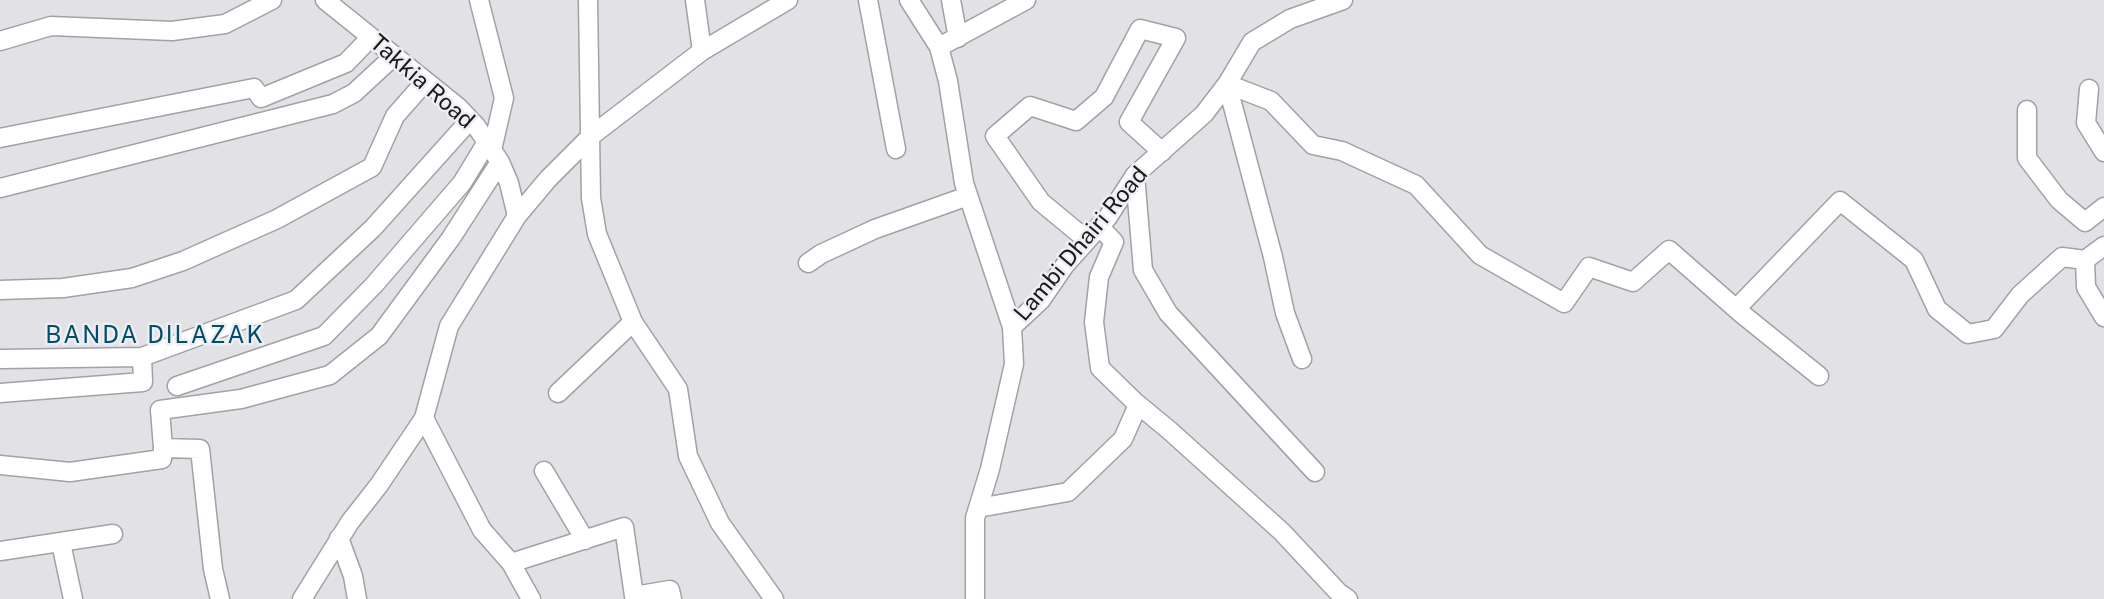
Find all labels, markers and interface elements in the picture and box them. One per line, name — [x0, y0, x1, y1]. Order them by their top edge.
street label: Takkia Road — [364, 29, 480, 135]
street label: Lambi Dhairi Road — [1008, 161, 1154, 327]
district label: BANDA DILAZAK — [47, 322, 263, 350]

